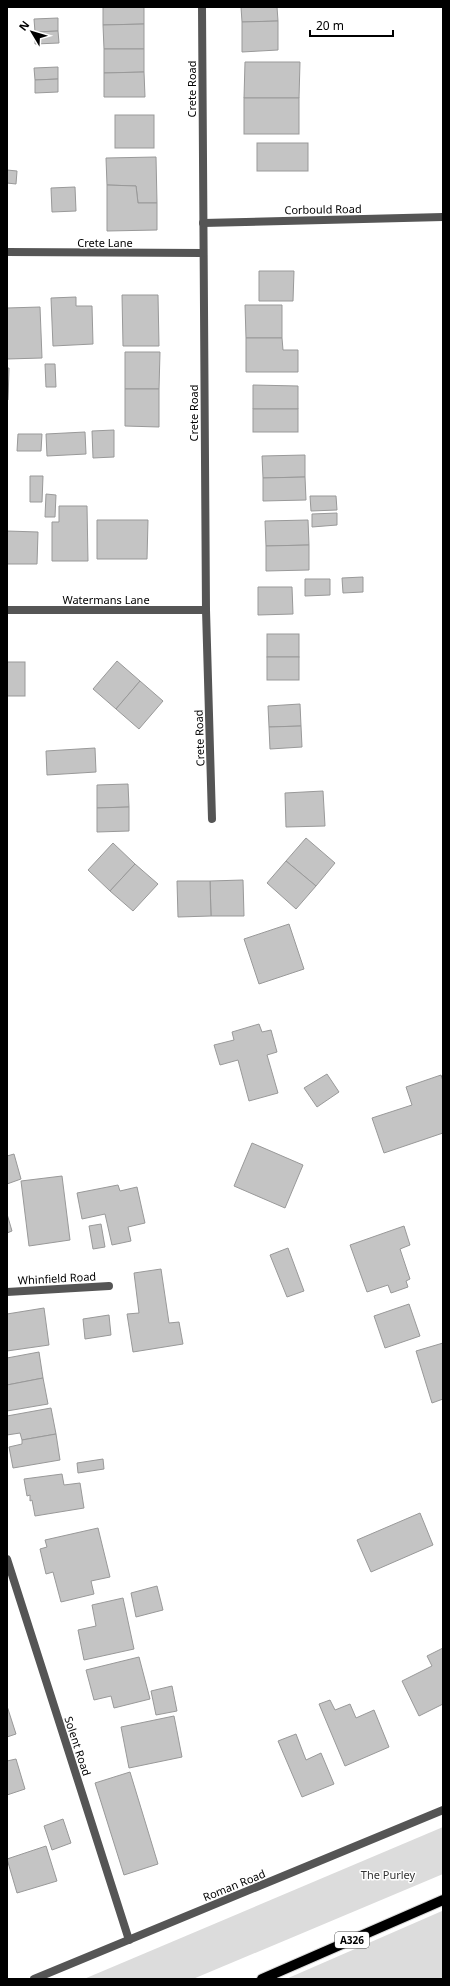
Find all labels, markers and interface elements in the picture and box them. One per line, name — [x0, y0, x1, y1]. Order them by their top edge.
north arrow — [12, 12, 52, 52]
scale bar — [310, 12, 393, 38]
text: N — [15, 17, 32, 34]
text: 20 m — [316, 17, 344, 34]
street label: Crete Road — [184, 61, 199, 117]
street label: Corbould Road — [284, 201, 362, 217]
street label: Crete Lane — [77, 235, 133, 250]
street label: Crete Road — [186, 385, 201, 441]
street label: Watermans Lane — [62, 592, 150, 607]
street label: Crete Road — [191, 709, 207, 767]
street label: Whinfield Road — [17, 1268, 97, 1288]
street label: Solent Road — [61, 1714, 95, 1778]
street label: Roman Road — [201, 1866, 267, 1904]
park label: The Purley — [361, 1867, 416, 1882]
road number: A326 — [335, 1932, 369, 1948]

